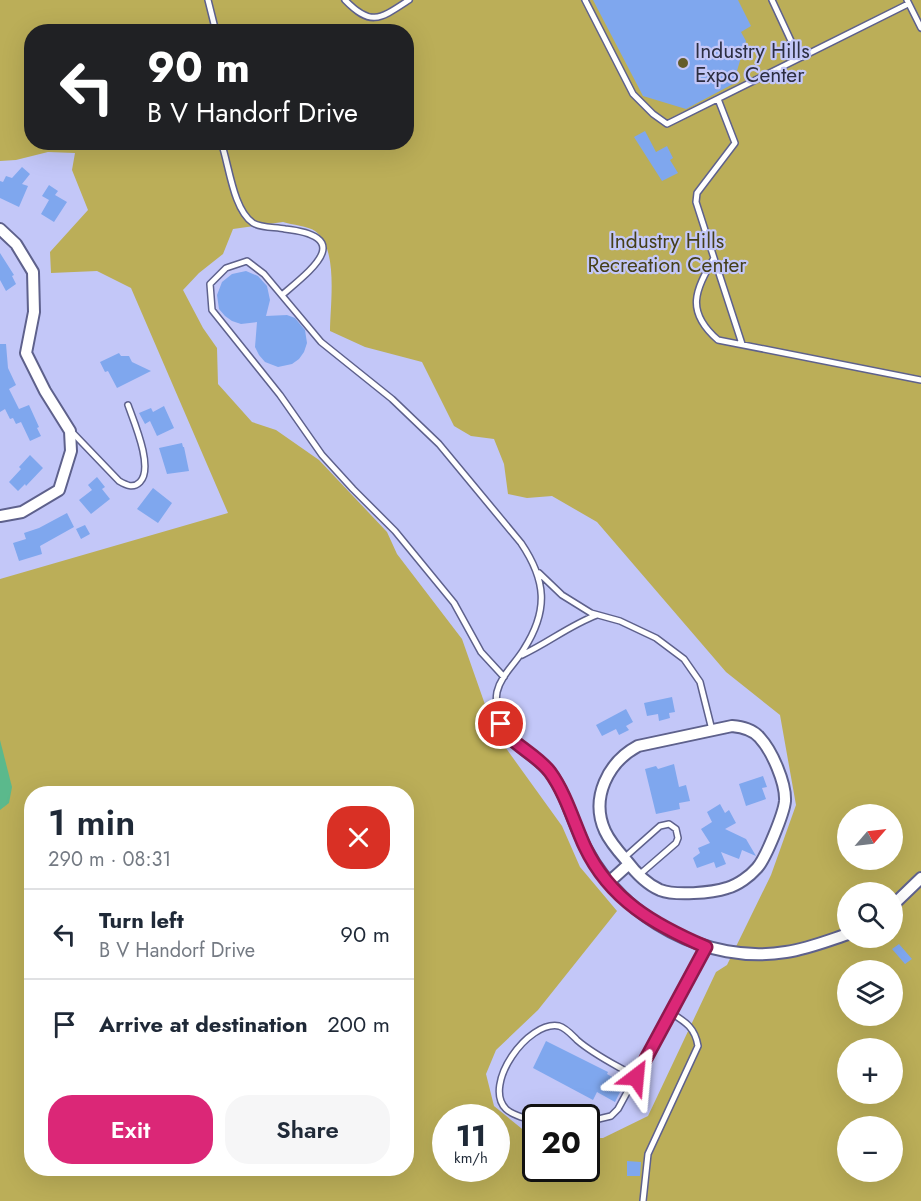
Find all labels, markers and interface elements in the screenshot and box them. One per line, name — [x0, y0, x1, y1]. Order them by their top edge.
place label: Industry Hills Expo Center — [695, 36, 810, 90]
text: 90 m — [147, 37, 250, 98]
icon: left — [48, 48, 126, 126]
marker: Industry Hills Expo Center — [676, 56, 690, 70]
text: B V Handorf Drive — [147, 93, 358, 132]
park label: Industry Hills Recreation Center — [588, 226, 747, 280]
pin — [475, 698, 526, 749]
icon: arrive — [484, 707, 517, 740]
text: 1 min — [48, 796, 135, 848]
north arrow — [837, 804, 903, 870]
map controls — [837, 804, 903, 1182]
button: close — [327, 806, 390, 869]
text: 290 m · 08:31 — [48, 845, 171, 874]
button: search — [837, 882, 903, 948]
text: Turn left — [99, 904, 184, 936]
icon: left — [48, 918, 81, 951]
text: 90 m — [340, 918, 390, 950]
text: B V Handorf Drive — [99, 936, 255, 965]
button: layers — [837, 960, 903, 1026]
icon: arrive — [48, 1008, 81, 1041]
text: Arrive at destination — [99, 1008, 308, 1040]
text: 200 m — [327, 1008, 390, 1040]
button: + — [837, 1038, 903, 1104]
position arrow — [604, 1045, 668, 1109]
button: Exit — [48, 1095, 213, 1164]
button: Share — [225, 1095, 390, 1164]
speed limit sign: 20 — [522, 1104, 600, 1182]
text: 11 — [456, 1114, 486, 1157]
button: − — [837, 1116, 903, 1182]
text: km/h — [454, 1147, 488, 1169]

